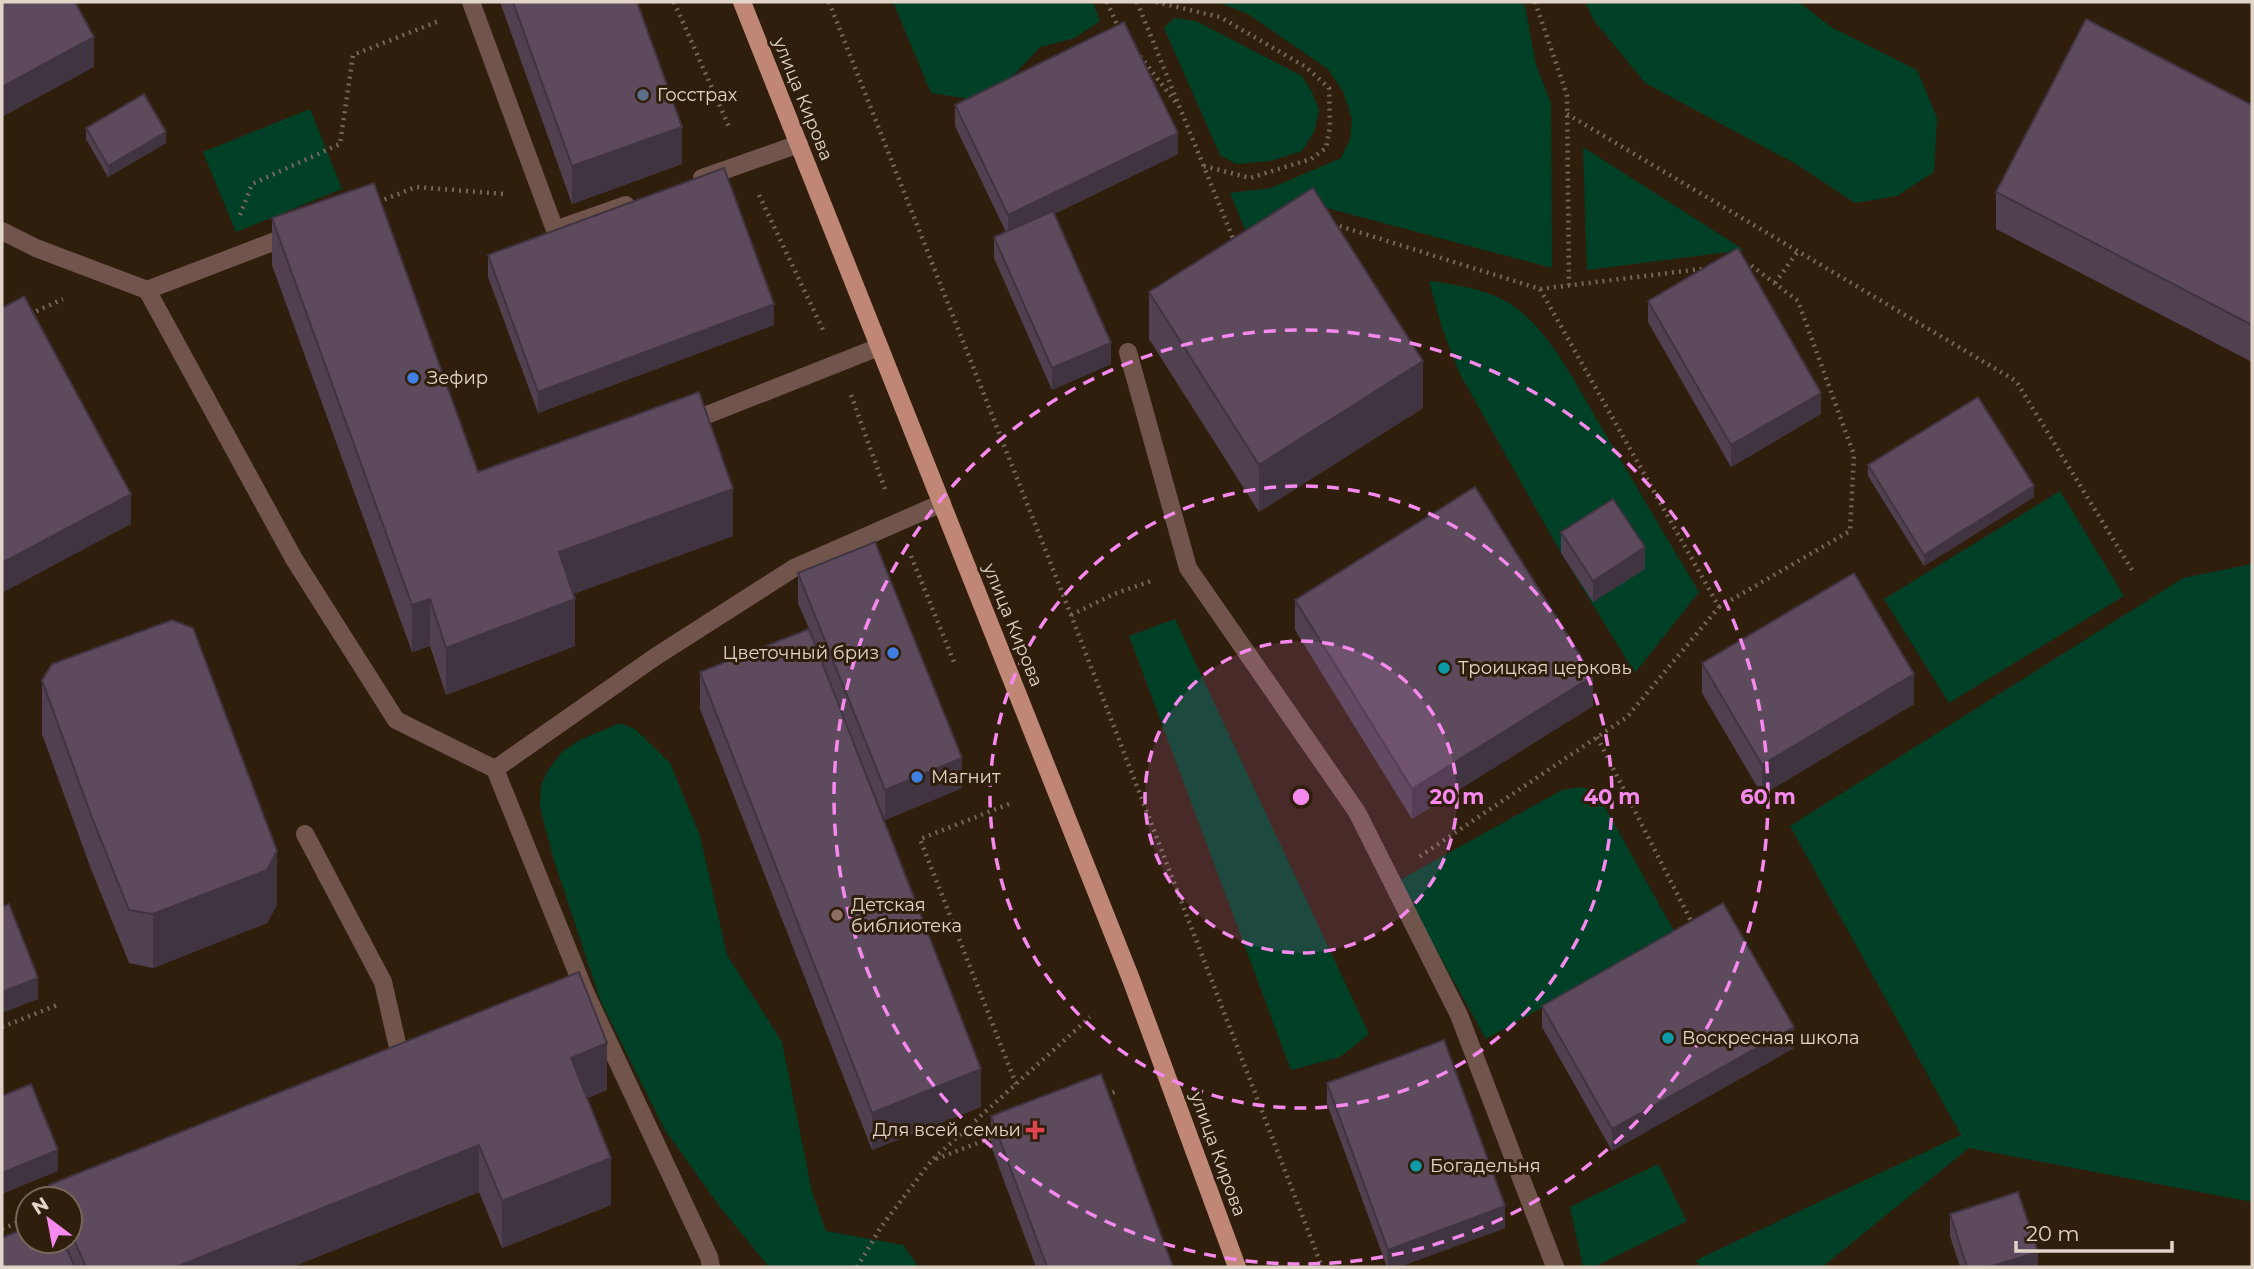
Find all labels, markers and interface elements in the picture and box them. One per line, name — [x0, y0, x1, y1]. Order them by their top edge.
street label: улица Кирова — [768, 33, 838, 164]
place label: Госстрах — [657, 84, 738, 106]
marker: Госстрах — [635, 87, 651, 103]
place label: Зефир — [427, 367, 488, 389]
marker: Зефир — [405, 370, 421, 386]
street label: улица Кирова — [978, 559, 1048, 690]
place label: Цветочный бриз — [723, 642, 879, 664]
marker: Цветочный бриз — [885, 645, 901, 661]
place label: Троицкая церковь — [1458, 657, 1632, 679]
marker: Троицкая церковь — [1436, 660, 1452, 676]
place label: Магнит — [931, 766, 1001, 788]
marker: Магнит — [909, 769, 925, 785]
text: 20 m — [1430, 784, 1484, 809]
text: 40 m — [1584, 784, 1640, 809]
text: 60 m — [1740, 784, 1796, 809]
centre of rings — [1289, 785, 1313, 809]
place label: Детская библиотека — [851, 894, 962, 937]
marker: Детская библиотека — [829, 907, 845, 923]
place label: Воскресная школа — [1682, 1027, 1860, 1049]
marker: Воскресная школа — [1660, 1030, 1676, 1046]
street label: улица Кирова — [1185, 1088, 1251, 1219]
place label: Для всей семьи — [873, 1119, 1021, 1141]
marker: Для всей семьи — [1027, 1122, 1043, 1138]
place label: Богадельня — [1430, 1155, 1541, 1177]
marker: Богадельня — [1408, 1158, 1424, 1174]
north arrow — [14, 1185, 84, 1255]
text: N — [28, 1192, 53, 1220]
scale bar — [2016, 1210, 2172, 1254]
text: 20 m — [2026, 1221, 2080, 1246]

